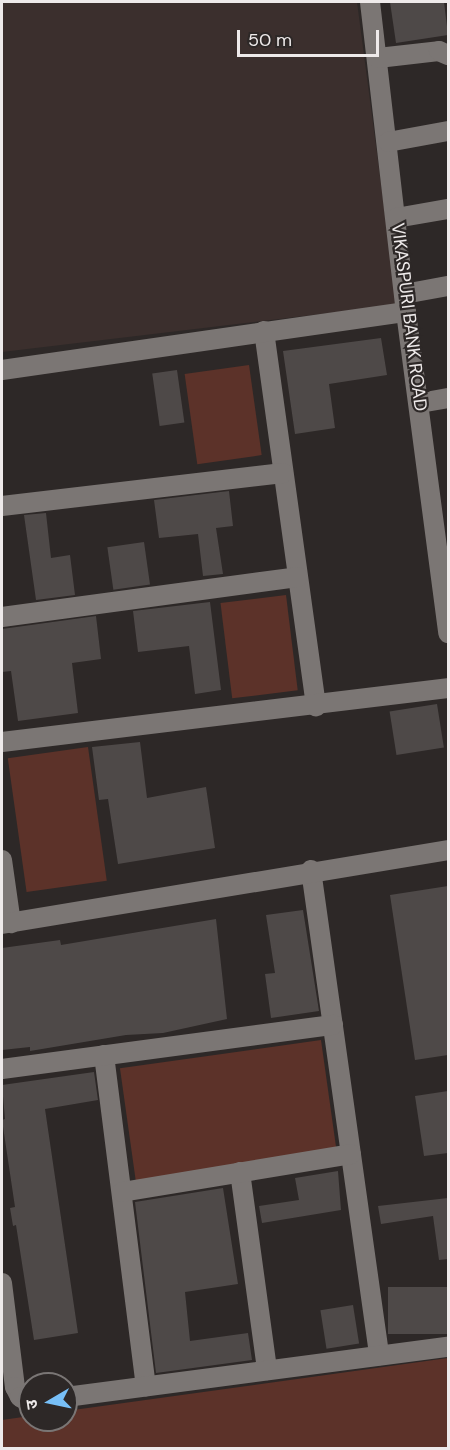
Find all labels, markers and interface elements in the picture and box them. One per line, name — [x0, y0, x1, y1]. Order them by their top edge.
scale bar — [240, 18, 382, 56]
text: 50 m — [248, 28, 292, 52]
street label: VIKASPURI BANK ROAD — [387, 222, 431, 412]
north arrow — [18, 1372, 78, 1432]
text: उ — [21, 1398, 43, 1411]

